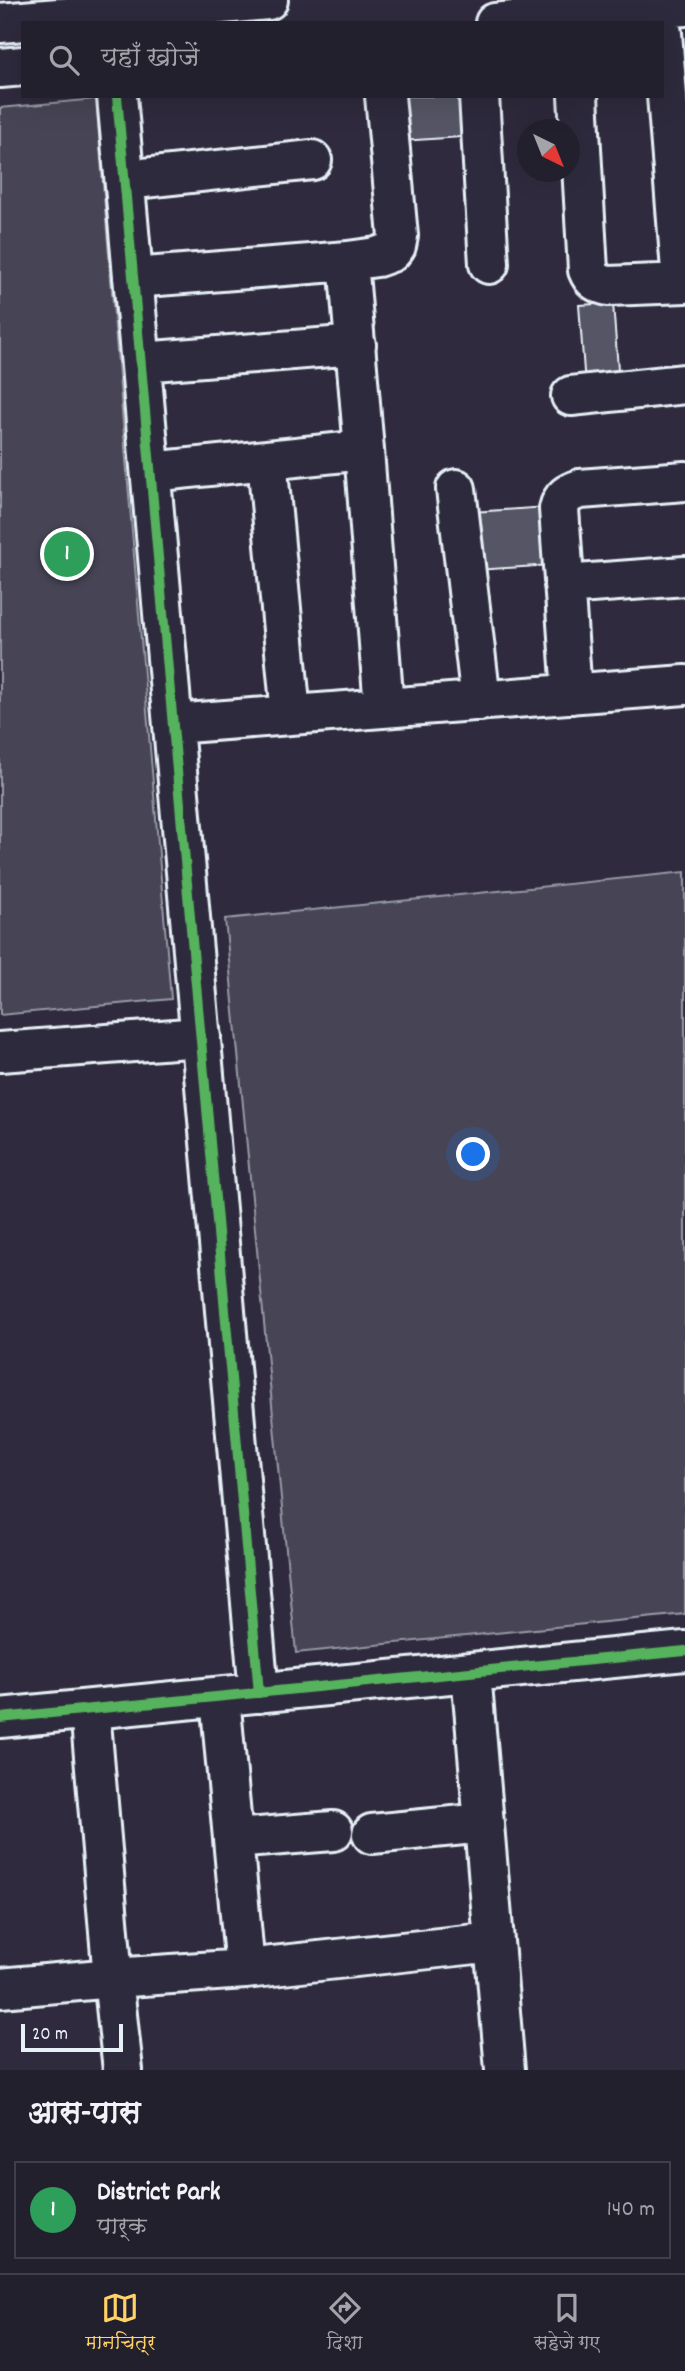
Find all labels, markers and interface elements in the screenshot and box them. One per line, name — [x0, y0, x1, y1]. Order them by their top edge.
search box — [21, 21, 664, 98]
icon: search — [45, 41, 83, 79]
text: यहाँ खोजें — [101, 41, 199, 78]
north arrow — [517, 119, 580, 182]
pin: 1 — [44, 528, 90, 580]
your location — [456, 1137, 490, 1171]
scale bar — [21, 2021, 122, 2053]
text: 20 m — [32, 2022, 68, 2049]
text: आस-पास — [28, 2094, 140, 2137]
text: District Park — [97, 2175, 220, 2212]
text: 1 — [50, 2194, 56, 2227]
text: 140 m — [607, 2194, 655, 2227]
text: पार्क — [97, 2212, 147, 2245]
tab: मानचित्र — [85, 2289, 155, 2358]
tab: दिशा — [326, 2289, 364, 2358]
tab: सहेजे गए — [534, 2289, 600, 2358]

